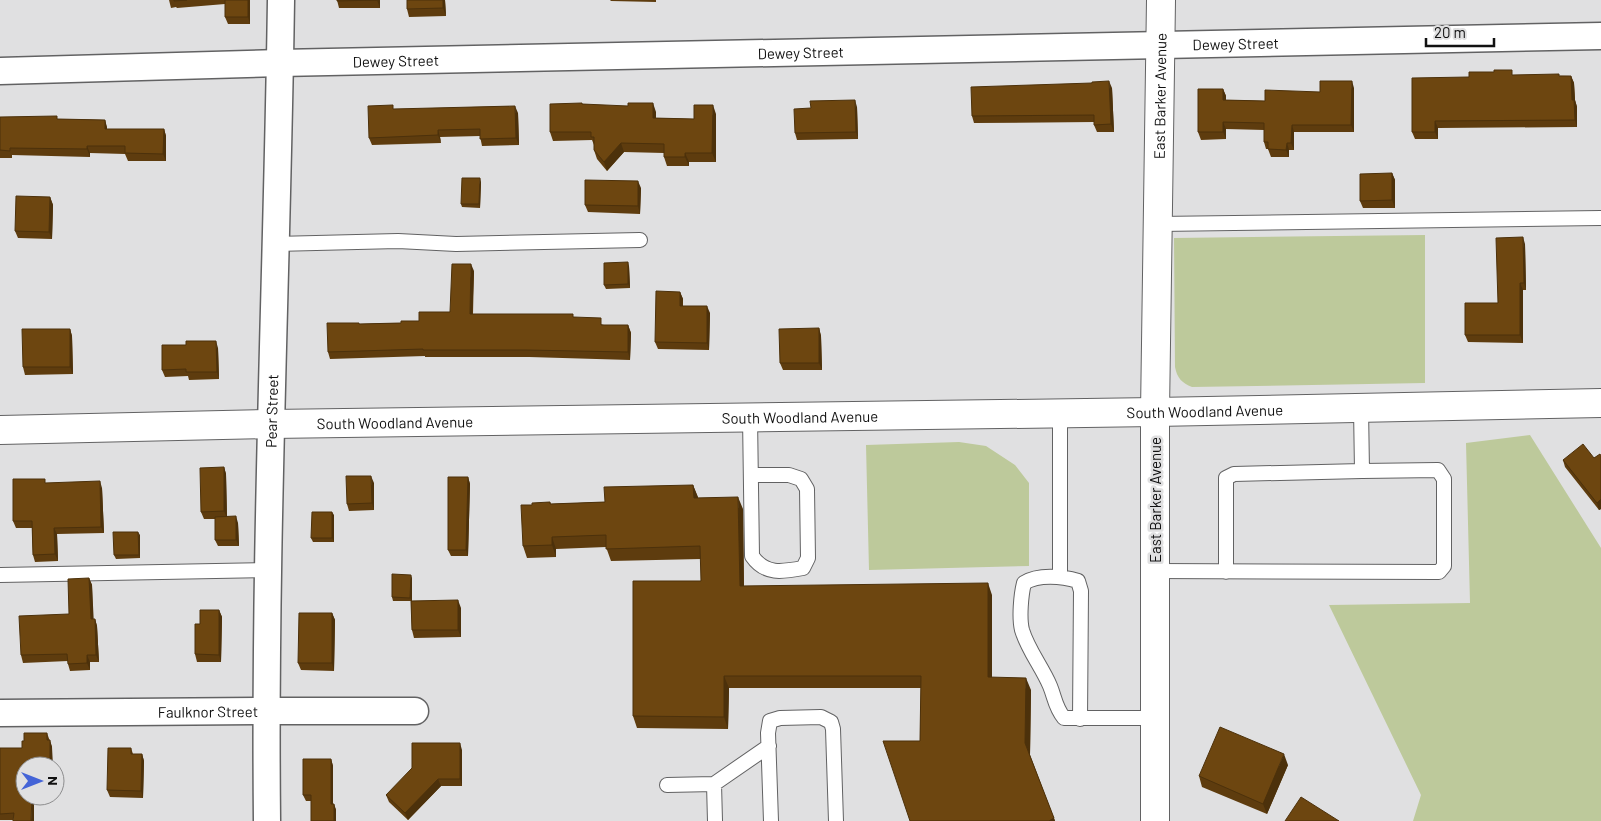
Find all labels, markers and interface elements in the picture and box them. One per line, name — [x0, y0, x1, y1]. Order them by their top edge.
scale bar — [1426, 15, 1494, 47]
text: 20 m — [1434, 23, 1466, 41]
street label: East Barker Avenue — [1150, 33, 1170, 159]
street label: Dewey Street — [1192, 34, 1279, 53]
street label: Dewey Street — [757, 42, 844, 62]
street label: Dewey Street — [352, 51, 439, 71]
street label: Pear Street — [261, 374, 281, 448]
street label: South Woodland Avenue — [1126, 400, 1283, 421]
street label: South Woodland Avenue — [721, 407, 878, 427]
street label: South Woodland Avenue — [316, 412, 473, 432]
street label: East Barker Avenue — [1146, 437, 1164, 563]
street label: Faulknor Street — [158, 702, 258, 721]
north arrow — [15, 756, 65, 806]
text: N — [45, 776, 62, 786]

